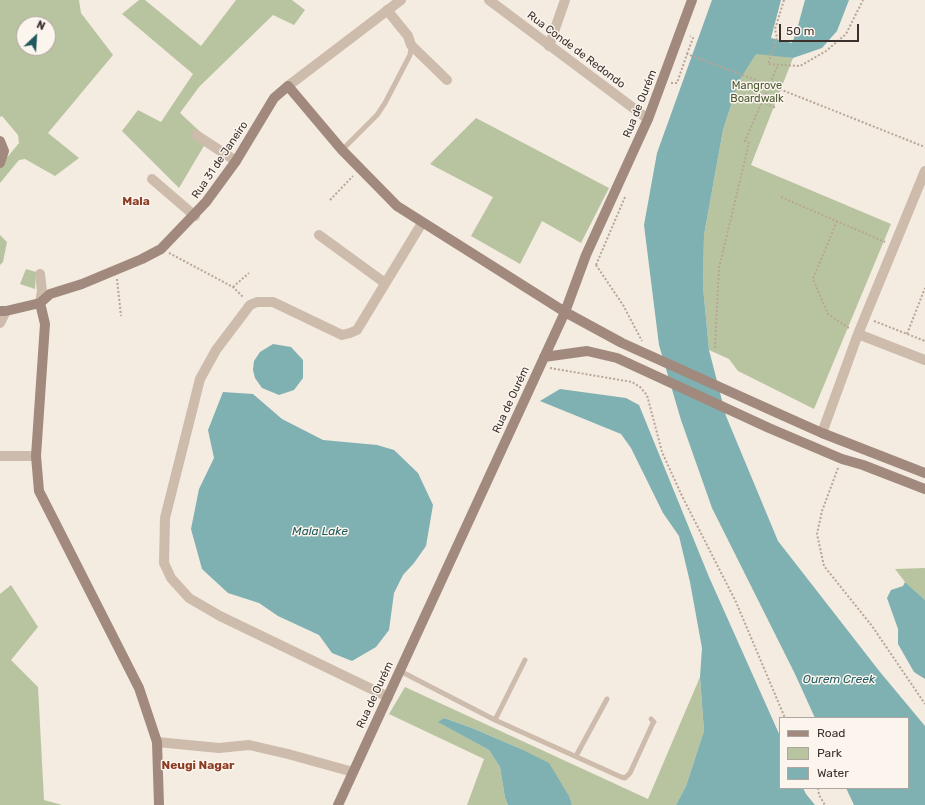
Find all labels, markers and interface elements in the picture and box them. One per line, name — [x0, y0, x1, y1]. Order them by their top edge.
street label: Rua Conde de Redondo — [524, 9, 628, 91]
north arrow — [16, 16, 56, 56]
scale bar — [781, 16, 861, 42]
text: N — [35, 18, 47, 33]
text: 50 m — [786, 24, 814, 38]
street label: Rua de Ourém — [620, 68, 660, 140]
park label: Mangrove Boardwalk — [730, 79, 784, 105]
street label: Rua 31 de Janeiro — [189, 119, 251, 201]
district label: Mala — [122, 195, 150, 209]
street label: Rua de Ourém — [490, 365, 532, 435]
water label: Mala Lake — [292, 525, 348, 539]
street label: Rua de Ourém — [354, 660, 396, 730]
water label: Ourem Creek — [803, 673, 875, 687]
legend — [779, 717, 909, 789]
text: Road — [817, 726, 845, 740]
text: Park — [817, 746, 842, 760]
district label: Neugi Nagar — [162, 759, 234, 773]
text: Water — [817, 766, 849, 780]

